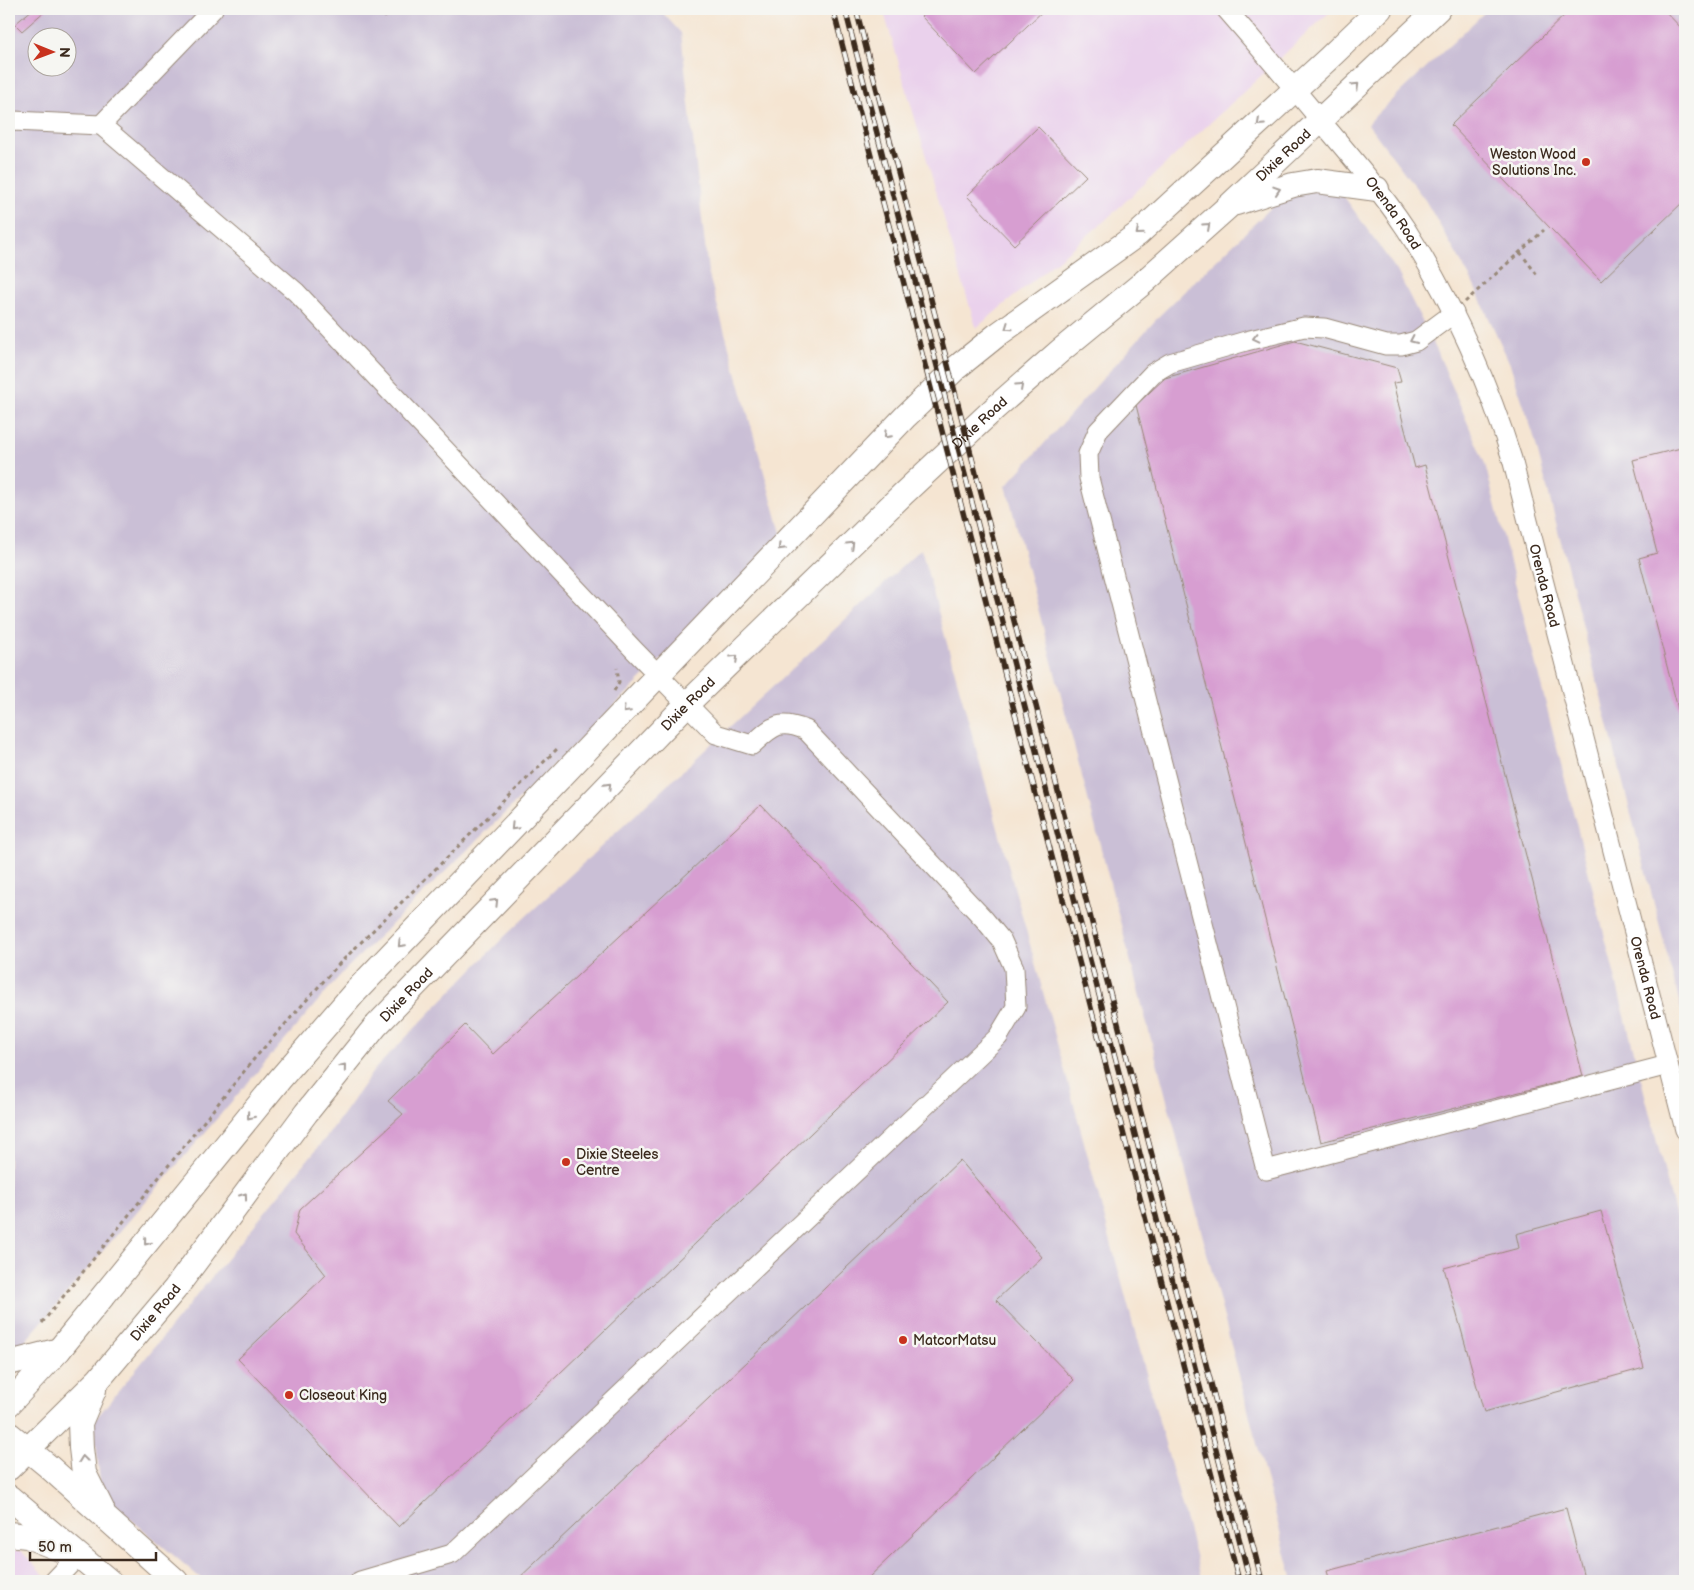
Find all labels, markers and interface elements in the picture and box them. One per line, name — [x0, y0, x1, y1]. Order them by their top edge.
north arrow — [28, 28, 78, 78]
text: N — [56, 47, 73, 58]
one-way arrow — [1350, 83, 1359, 92]
one-way arrow — [1256, 117, 1265, 126]
street label: Dixie Road — [1252, 125, 1314, 185]
place label: Weston Wood Solutions Inc. — [1490, 146, 1576, 179]
marker: Weston Wood Solutions Inc. — [1580, 156, 1592, 168]
street label: Orenda Road — [1362, 173, 1425, 252]
one-way arrow — [1272, 186, 1280, 196]
one-way arrow — [1201, 223, 1210, 232]
one-way arrow — [1136, 226, 1145, 235]
one-way arrow — [1004, 321, 1014, 330]
one-way arrow — [1251, 332, 1260, 343]
one-way arrow — [1410, 334, 1419, 344]
one-way arrow — [1015, 382, 1024, 391]
street label: Dixie Road — [948, 393, 1011, 452]
one-way arrow — [884, 430, 893, 439]
one-way arrow — [778, 541, 787, 550]
one-way arrow — [845, 542, 854, 551]
street label: Orenda Road — [1526, 542, 1564, 629]
one-way arrow — [729, 655, 738, 664]
street label: Dixie Road — [657, 673, 718, 734]
one-way arrow — [623, 704, 632, 713]
one-way arrow — [602, 782, 611, 791]
one-way arrow — [511, 821, 520, 830]
one-way arrow — [489, 899, 498, 908]
street label: Orenda Road — [1627, 934, 1665, 1021]
one-way arrow — [398, 938, 407, 947]
street label: Dixie Road — [376, 964, 436, 1025]
one-way arrow — [337, 1064, 345, 1073]
one-way arrow — [246, 1111, 255, 1120]
place label: Dixie Steeles Centre — [576, 1146, 658, 1179]
marker: Dixie Steeles Centre — [560, 1156, 572, 1168]
one-way arrow — [239, 1193, 247, 1202]
one-way arrow — [144, 1237, 153, 1246]
street label: Dixie Road — [127, 1280, 184, 1344]
place label: MatcorMatsu — [913, 1332, 996, 1349]
marker: MatcorMatsu — [897, 1334, 909, 1346]
place label: Closeout King — [299, 1387, 387, 1404]
marker: Closeout King — [283, 1389, 295, 1401]
one-way arrow — [78, 1455, 89, 1463]
scale bar — [30, 1530, 156, 1562]
text: 50 m — [38, 1538, 72, 1557]

